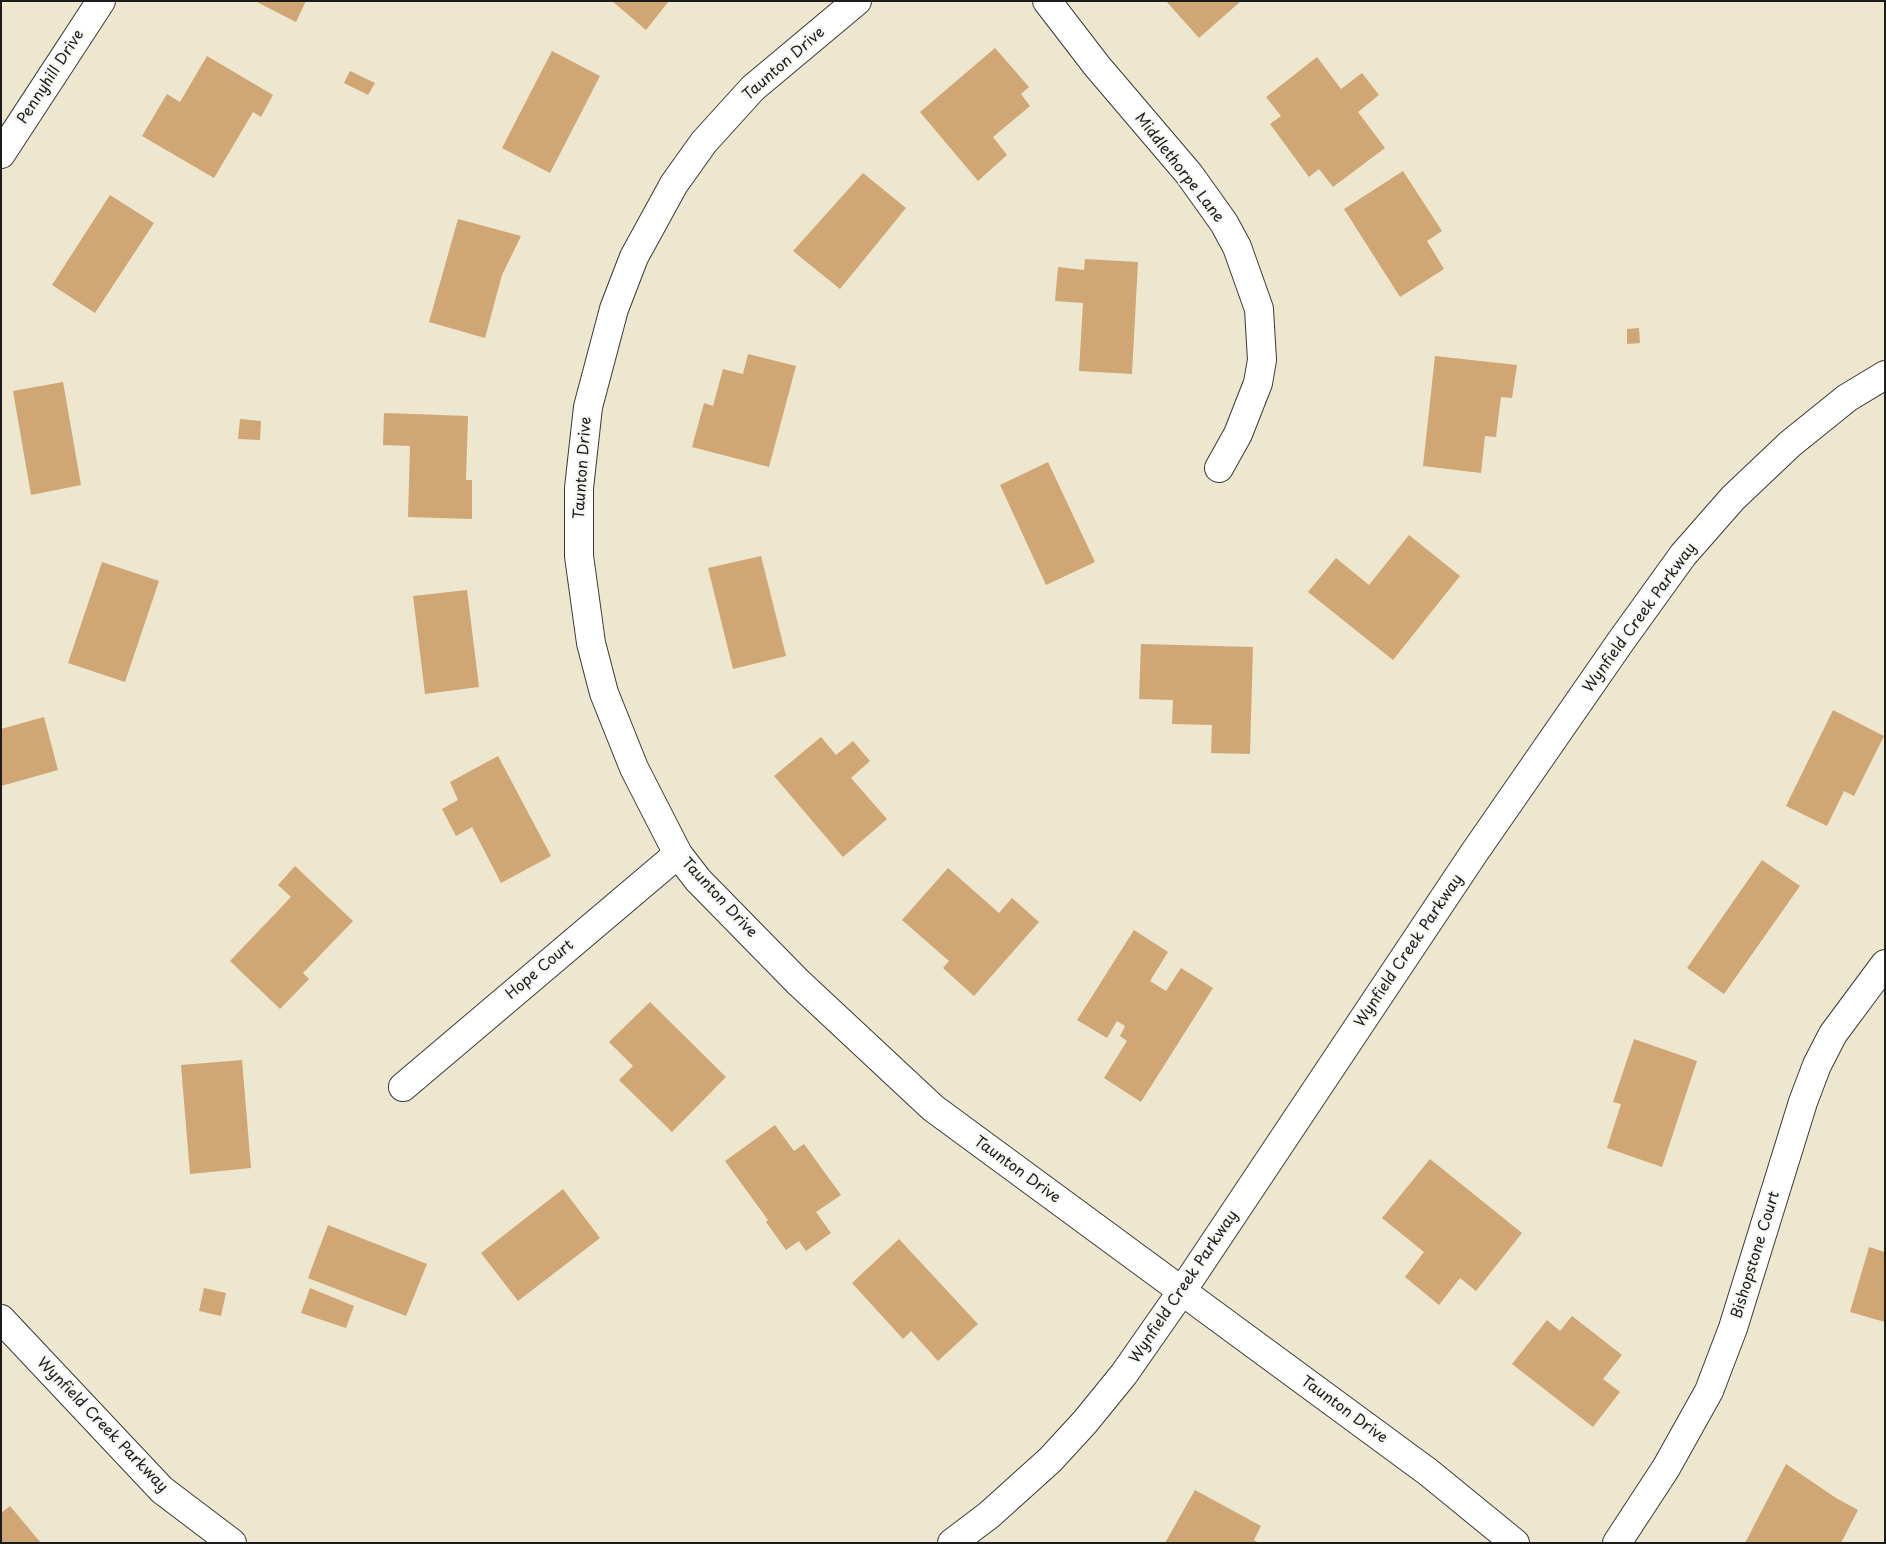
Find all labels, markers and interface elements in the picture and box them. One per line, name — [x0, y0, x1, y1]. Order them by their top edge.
street label: Taunton Drive — [739, 24, 829, 104]
street label: Pennyhill Drive — [14, 27, 88, 127]
street label: Middlethorpe Lane — [1131, 110, 1227, 226]
street label: Taunton Drive — [570, 416, 596, 520]
street label: Wynfield Creek Parkway — [1580, 540, 1700, 696]
street label: Taunton Drive — [677, 854, 761, 942]
street label: Wynfield Creek Parkway — [1351, 871, 1467, 1031]
street label: Hope Court — [502, 936, 578, 1004]
street label: Taunton Drive — [970, 1133, 1064, 1207]
street label: Bishopstone Court — [1728, 1189, 1784, 1321]
street label: Wynfield Creek Parkway — [1126, 1207, 1242, 1367]
street label: Wynfield Creek Parkway — [33, 1354, 171, 1496]
street label: Taunton Drive — [1297, 1373, 1391, 1447]

